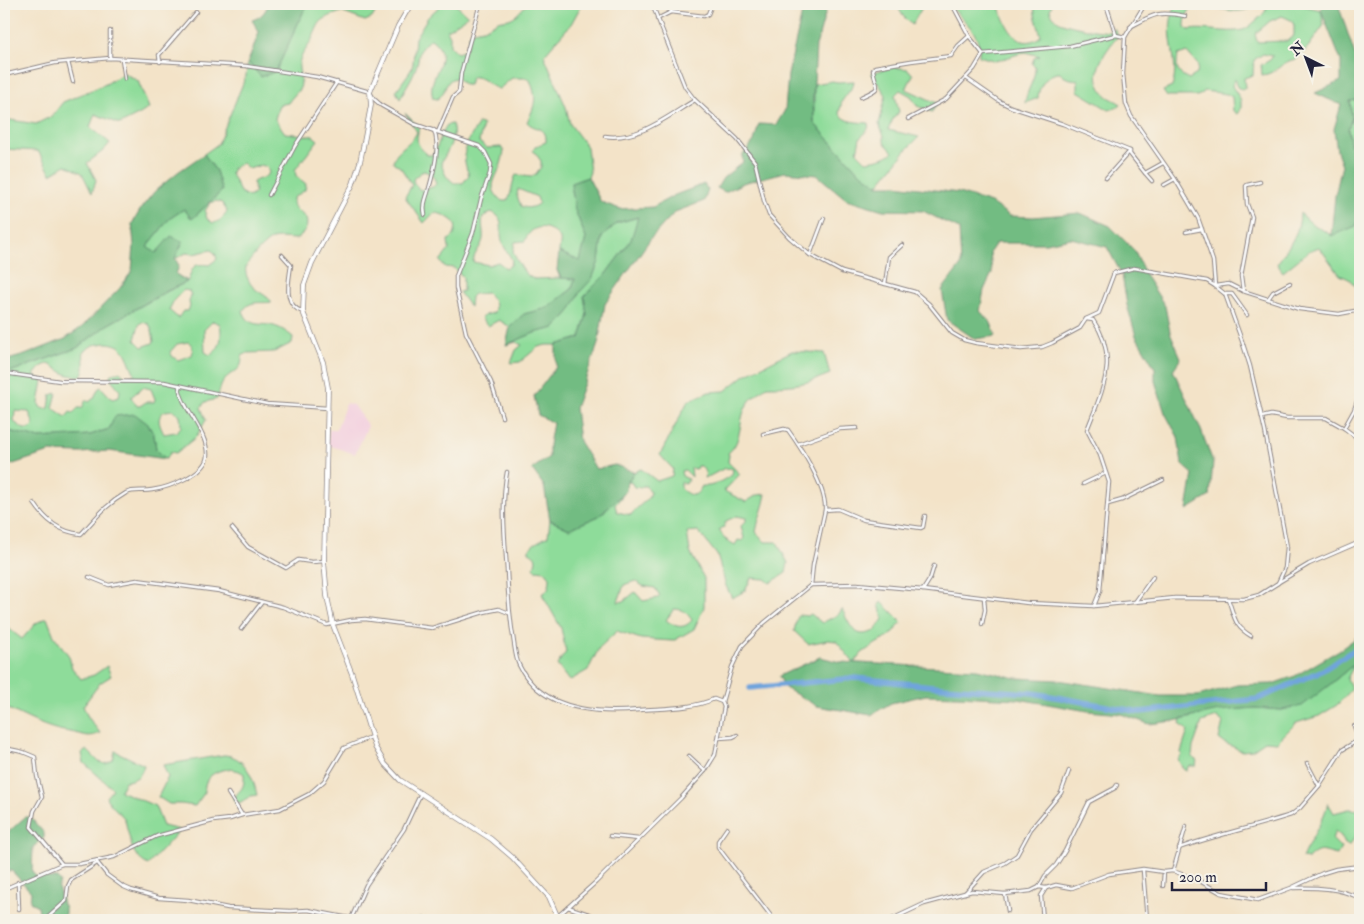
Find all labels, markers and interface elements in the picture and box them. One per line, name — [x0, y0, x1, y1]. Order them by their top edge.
north arrow — [1282, 32, 1332, 82]
text: N — [1287, 38, 1308, 60]
scale bar — [1172, 859, 1265, 891]
text: 200 m — [1179, 868, 1217, 887]

